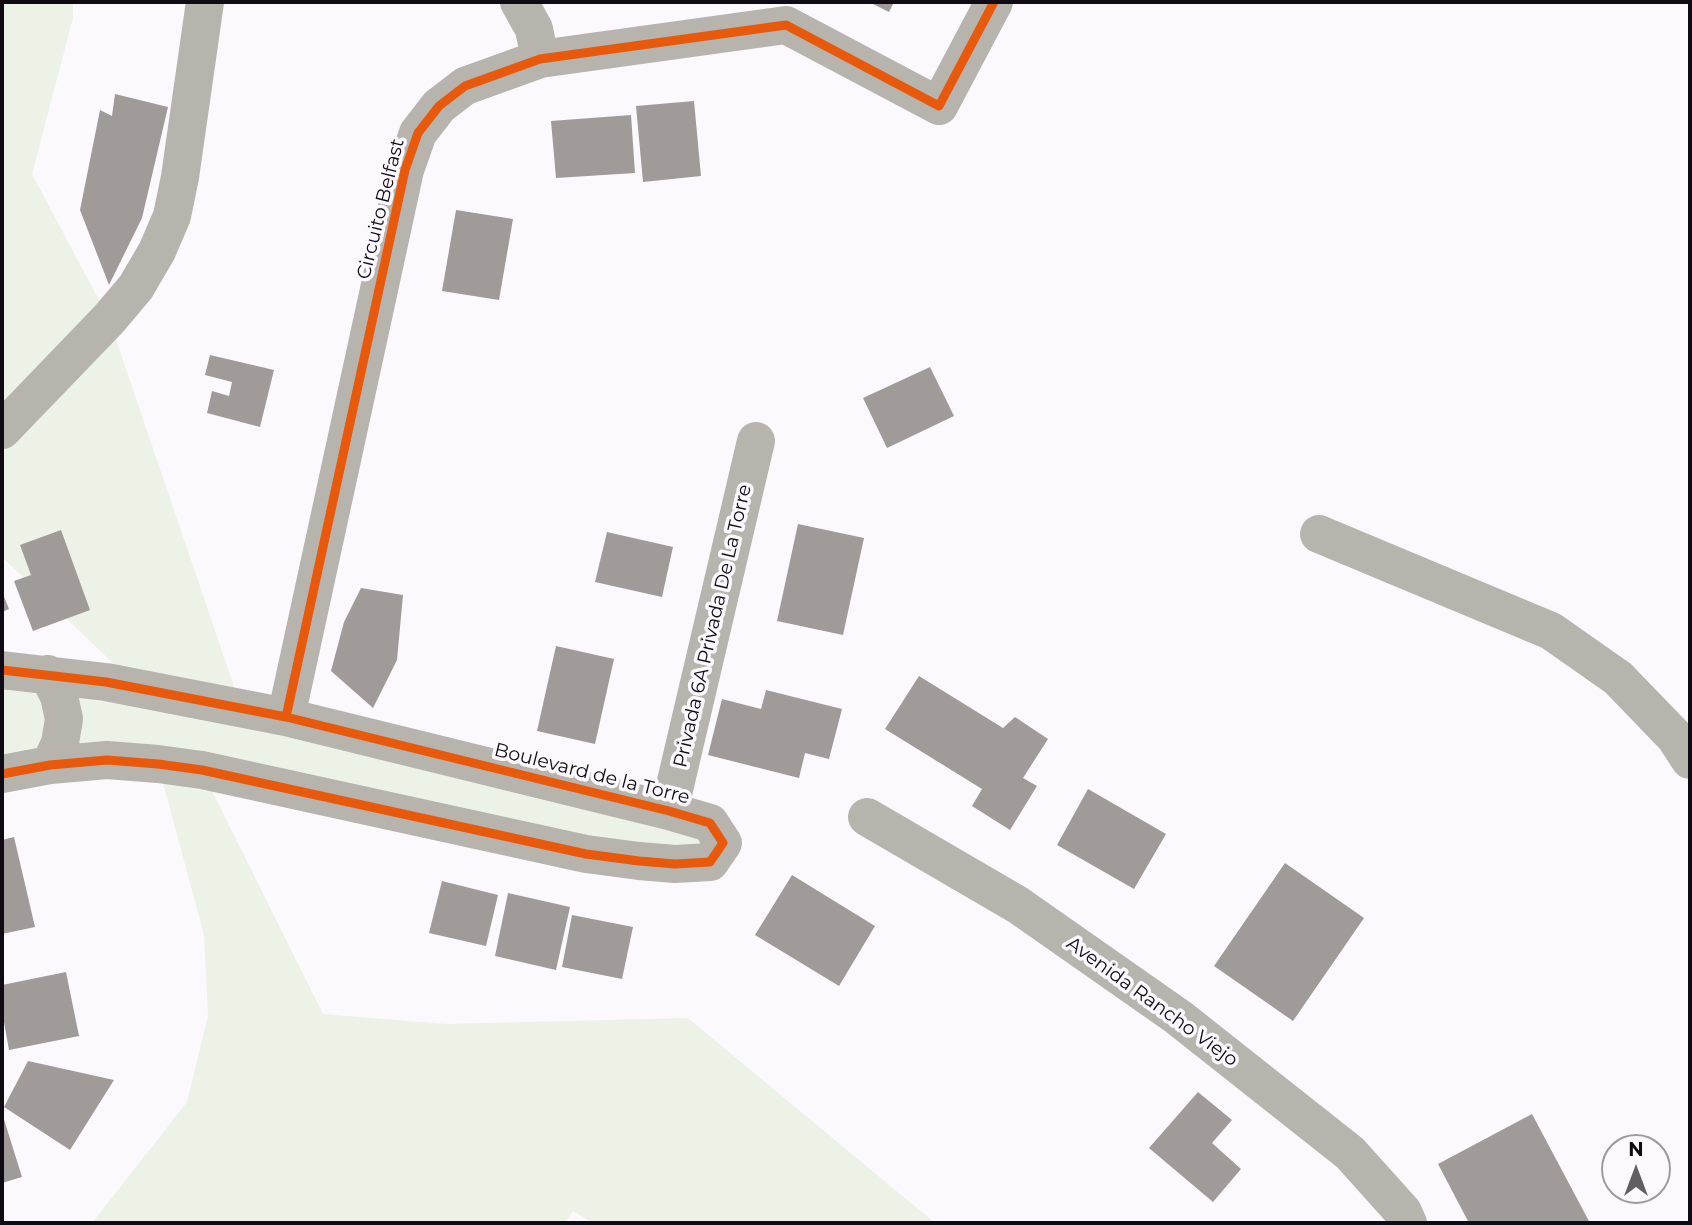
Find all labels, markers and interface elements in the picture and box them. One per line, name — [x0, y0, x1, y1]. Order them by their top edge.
street label: Circuito Belfast — [353, 136, 409, 282]
street label: Privada 6A Privada De La Torre — [669, 482, 757, 770]
street label: Boulevard de la Torre — [492, 739, 692, 809]
street label: Avenida Rancho Viejo — [1062, 932, 1242, 1072]
north arrow — [1601, 1134, 1671, 1204]
text: N — [1628, 1138, 1644, 1161]

